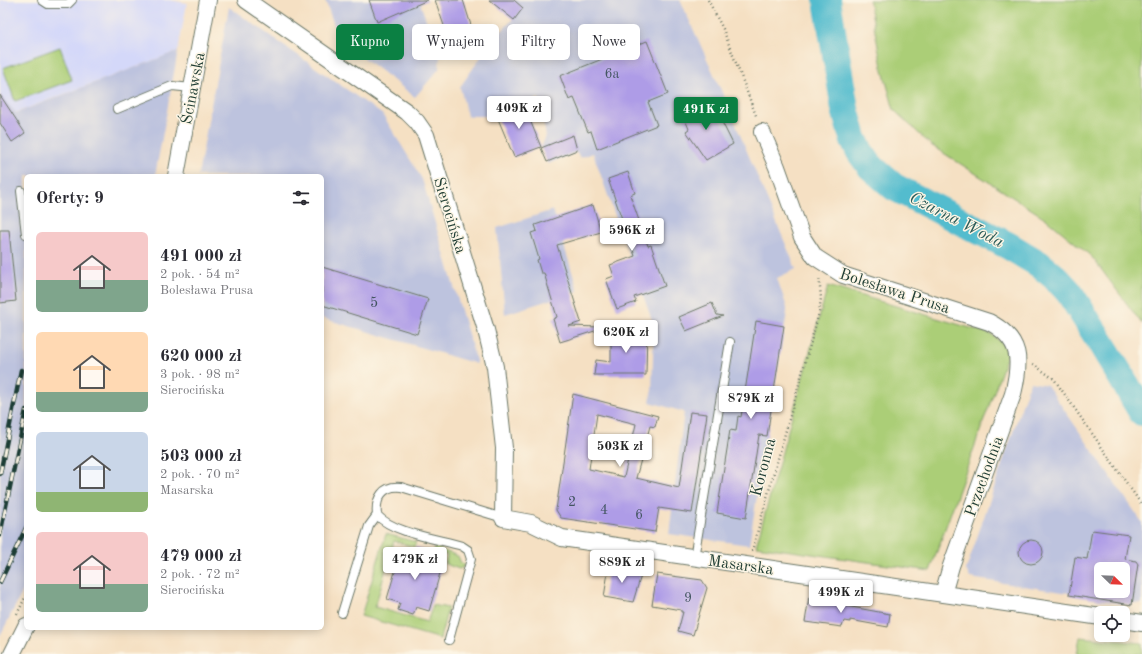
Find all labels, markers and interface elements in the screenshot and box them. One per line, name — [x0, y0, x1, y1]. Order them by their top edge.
chip: Kupno — [336, 24, 404, 60]
chip: Wynajem — [412, 24, 499, 60]
chip: Filtry — [507, 24, 570, 60]
chip: Nowe — [578, 24, 640, 60]
street label: Ścinawska — [174, 50, 209, 126]
house number: 6a — [604, 67, 620, 81]
pin: 409K zł — [482, 96, 556, 130]
pin: 491K zł — [669, 97, 743, 131]
text: 409K zł — [496, 102, 542, 115]
text: 491K zł — [683, 103, 729, 116]
street label: Sierocińska — [430, 175, 468, 256]
icon: filters — [290, 187, 312, 209]
water label: Czarna Woda — [906, 189, 1006, 251]
text: Oferty: 9 — [36, 190, 104, 207]
pin: 596K zł — [595, 218, 669, 252]
text: 596K zł — [609, 224, 655, 237]
icon: home — [68, 248, 116, 296]
text: 491 000 zł — [160, 248, 242, 265]
street label: Bolesława Prusa — [837, 267, 951, 317]
text: 2 pok. · 54 m² — [160, 268, 240, 281]
text: Bolesława Prusa — [160, 284, 253, 297]
house number: 5 — [370, 296, 378, 310]
pin: 620K zł — [589, 320, 663, 354]
text: 620K zł — [603, 326, 649, 339]
icon: home — [68, 348, 116, 396]
text: 620 000 zł — [160, 348, 242, 365]
text: 3 pok. · 98 m² — [160, 368, 240, 381]
text: Sierocińska — [160, 384, 224, 397]
pin: 879K zł — [714, 386, 788, 420]
text: 879K zł — [728, 392, 774, 405]
pin: 503K zł — [583, 434, 657, 468]
street label: Przechodnia — [963, 434, 1007, 519]
street label: Koronna — [748, 437, 779, 498]
text: 503K zł — [597, 440, 643, 453]
icon: home — [68, 448, 116, 496]
text: 503 000 zł — [160, 448, 242, 465]
text: 2 pok. · 70 m² — [160, 468, 240, 481]
text: Masarska — [160, 484, 214, 497]
house number: 2 — [568, 495, 576, 509]
house number: 4 — [600, 503, 608, 517]
house number: 6 — [635, 508, 643, 522]
pin: 479K zł — [378, 547, 452, 581]
icon: home — [68, 548, 116, 596]
text: 479 000 zł — [160, 548, 242, 565]
pin: 889K zł — [585, 550, 659, 584]
text: 479K zł — [392, 553, 438, 566]
street label: Masarska — [707, 553, 775, 579]
text: 889K zł — [599, 556, 645, 569]
north arrow — [1094, 562, 1130, 598]
map controls — [1094, 562, 1130, 642]
text: 2 pok. · 72 m² — [160, 568, 240, 581]
pin: 499K zł — [804, 580, 878, 614]
text: Sierocińska — [160, 584, 224, 597]
text: 499K zł — [818, 586, 864, 599]
house number: 9 — [684, 591, 692, 605]
button: locate — [1094, 606, 1130, 642]

